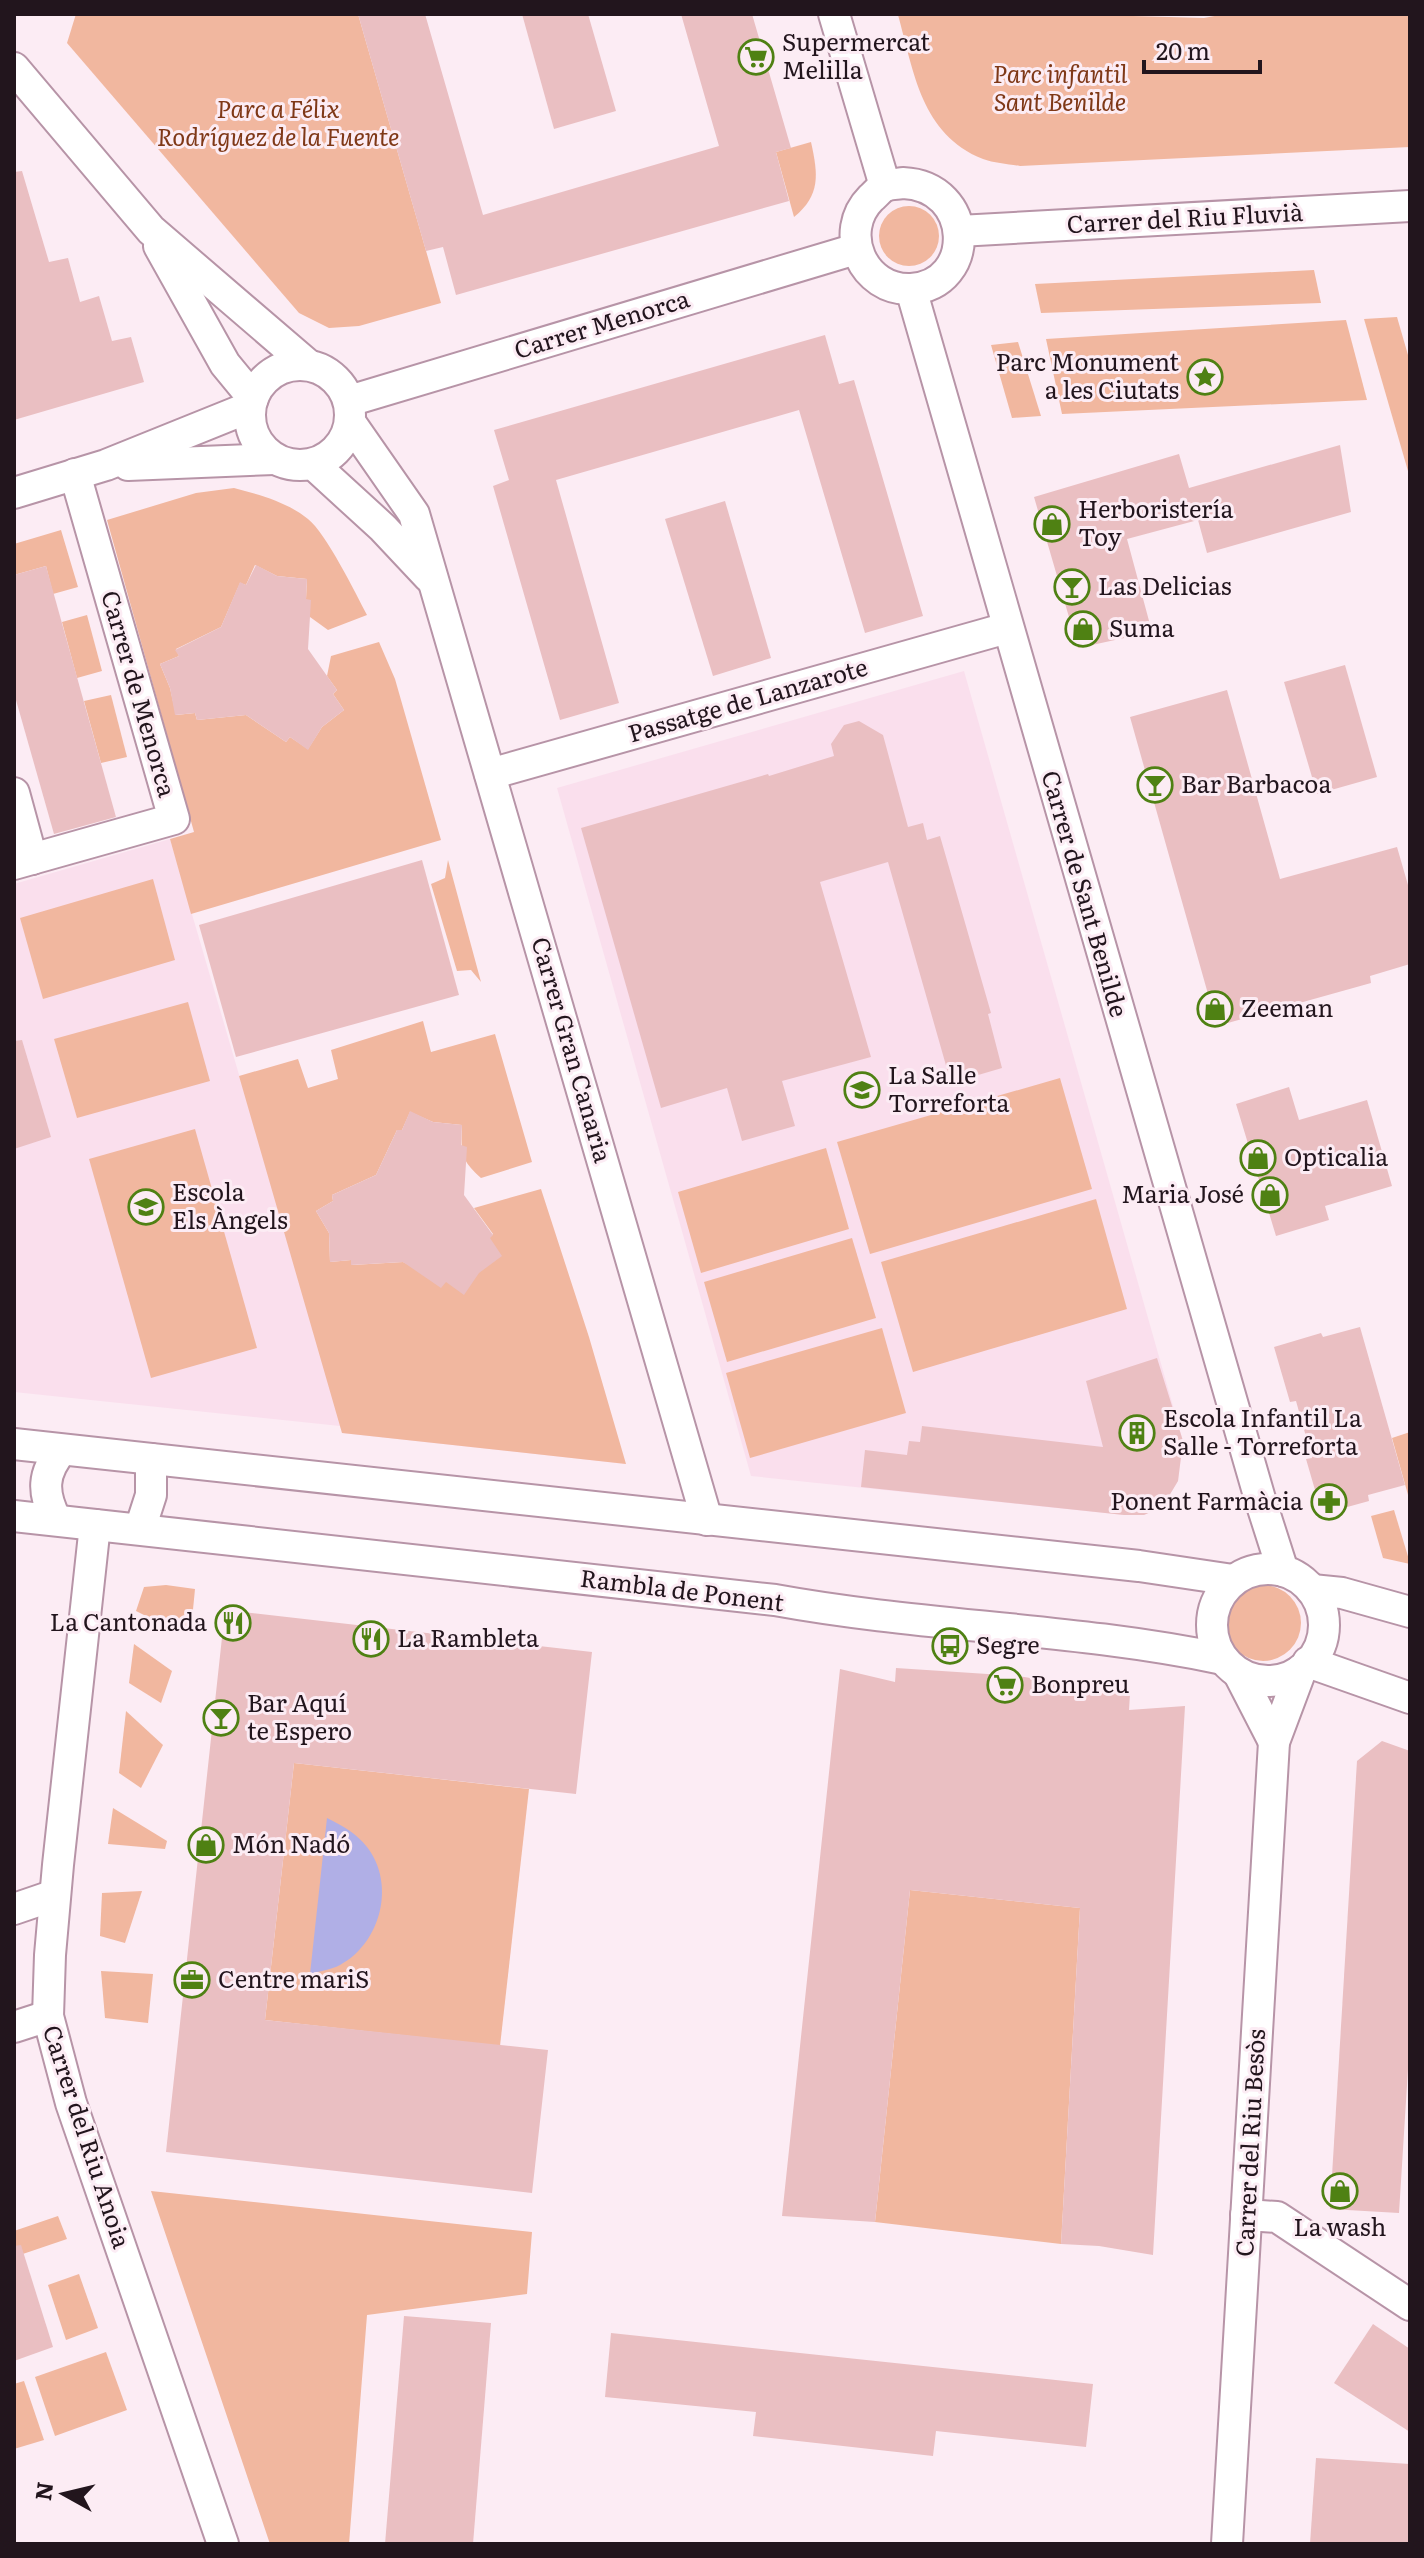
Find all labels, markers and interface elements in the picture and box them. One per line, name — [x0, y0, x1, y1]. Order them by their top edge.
place label: Supermercat Melilla — [782, 23, 930, 86]
scale bar — [1144, 24, 1260, 74]
text: 20 m — [1156, 32, 1210, 67]
supermarket icon: Supermercat Melilla — [737, 38, 775, 76]
park label: Parc infantil Sant Benilde — [993, 55, 1128, 118]
park label: Parc a Félix Rodríguez de la Fuente — [157, 90, 399, 153]
street label: Carrer del Riu Fluvià — [1066, 193, 1304, 240]
street label: Carrer Menorca — [509, 279, 693, 366]
place label: Parc Monument a les Ciutats — [996, 343, 1179, 406]
place icon: Parc Monument a les Ciutats — [1186, 358, 1224, 396]
place label: Herboristería Toy — [1078, 490, 1233, 553]
shop icon: Herboristería Toy — [1033, 505, 1071, 543]
place label: Las Delicias — [1098, 567, 1232, 602]
bar icon: Las Delicias — [1053, 568, 1091, 606]
street label: Carrer de Menorca — [94, 586, 187, 801]
place label: Suma — [1109, 609, 1175, 644]
shop icon: Suma — [1064, 610, 1102, 648]
street label: Passatge de Lanzarote — [623, 648, 871, 750]
place label: Bar Barbacoa — [1181, 765, 1331, 800]
street label: Carrer de Sant Benilde — [1034, 766, 1138, 1021]
bar icon: Bar Barbacoa — [1136, 766, 1174, 804]
street label: Carrer Gran Canaria — [524, 933, 622, 1166]
place label: Zeeman — [1241, 989, 1333, 1024]
shop icon: Zeeman — [1196, 990, 1234, 1028]
place label: La Salle Torreforta — [888, 1056, 1009, 1119]
school or university icon: La Salle Torreforta — [843, 1071, 881, 1109]
place label: Opticalia — [1284, 1138, 1388, 1173]
shop icon: Opticalia — [1239, 1139, 1277, 1177]
place label: Escola Els Àngels — [172, 1173, 288, 1236]
place label: Maria José — [1121, 1175, 1244, 1210]
shop icon: Maria José — [1251, 1176, 1289, 1214]
school or university icon: Escola Els Àngels — [127, 1188, 165, 1226]
place label: Escola Infantil La Salle - Torreforta — [1163, 1399, 1362, 1462]
building icon: Escola Infantil La Salle - Torreforta — [1118, 1414, 1156, 1452]
place label: Ponent Farmàcia — [1110, 1482, 1303, 1517]
pharmacy icon: Ponent Farmàcia — [1310, 1483, 1348, 1521]
street label: Rambla de Ponent — [578, 1559, 787, 1618]
place label: La Cantonada — [50, 1603, 207, 1638]
restaurant icon: La Cantonada — [214, 1604, 252, 1642]
place label: La Rambleta — [397, 1619, 539, 1654]
restaurant icon: La Rambleta — [352, 1620, 390, 1658]
place label: Segre — [976, 1626, 1040, 1661]
bus stop icon: Segre — [931, 1627, 969, 1665]
place label: Bonpreu — [1031, 1665, 1130, 1700]
supermarket icon: Bonpreu — [986, 1666, 1024, 1704]
place label: Bar Aquí te Espero — [247, 1684, 352, 1747]
bar icon: Bar Aquí te Espero — [202, 1699, 240, 1737]
place label: Món Nadó — [232, 1825, 350, 1860]
shop icon: Món Nadó — [187, 1826, 225, 1864]
place label: Centre mariS — [218, 1960, 369, 1995]
office icon: Centre mariS — [173, 1961, 211, 1999]
street label: Carrer del Riu Anoia — [36, 2020, 141, 2252]
street label: Carrer del Riu Besòs — [1225, 2028, 1272, 2258]
shop icon: La wash — [1321, 2172, 1359, 2210]
place label: La wash — [1294, 2208, 1387, 2243]
north arrow — [24, 2454, 104, 2534]
text: N — [25, 2480, 60, 2502]

